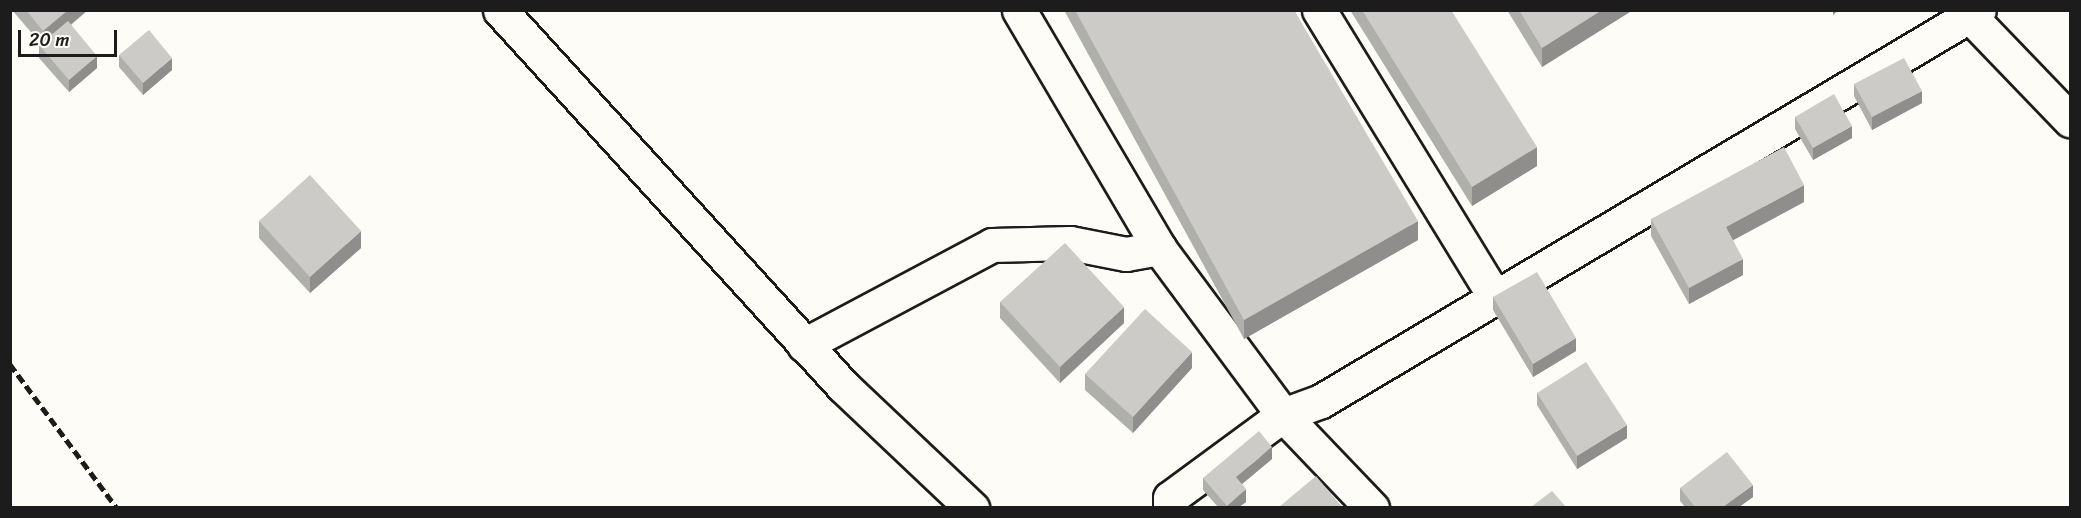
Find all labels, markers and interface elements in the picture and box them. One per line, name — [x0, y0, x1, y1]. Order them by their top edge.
scale bar — [21, 18, 120, 56]
text: 20 m — [29, 24, 69, 56]

